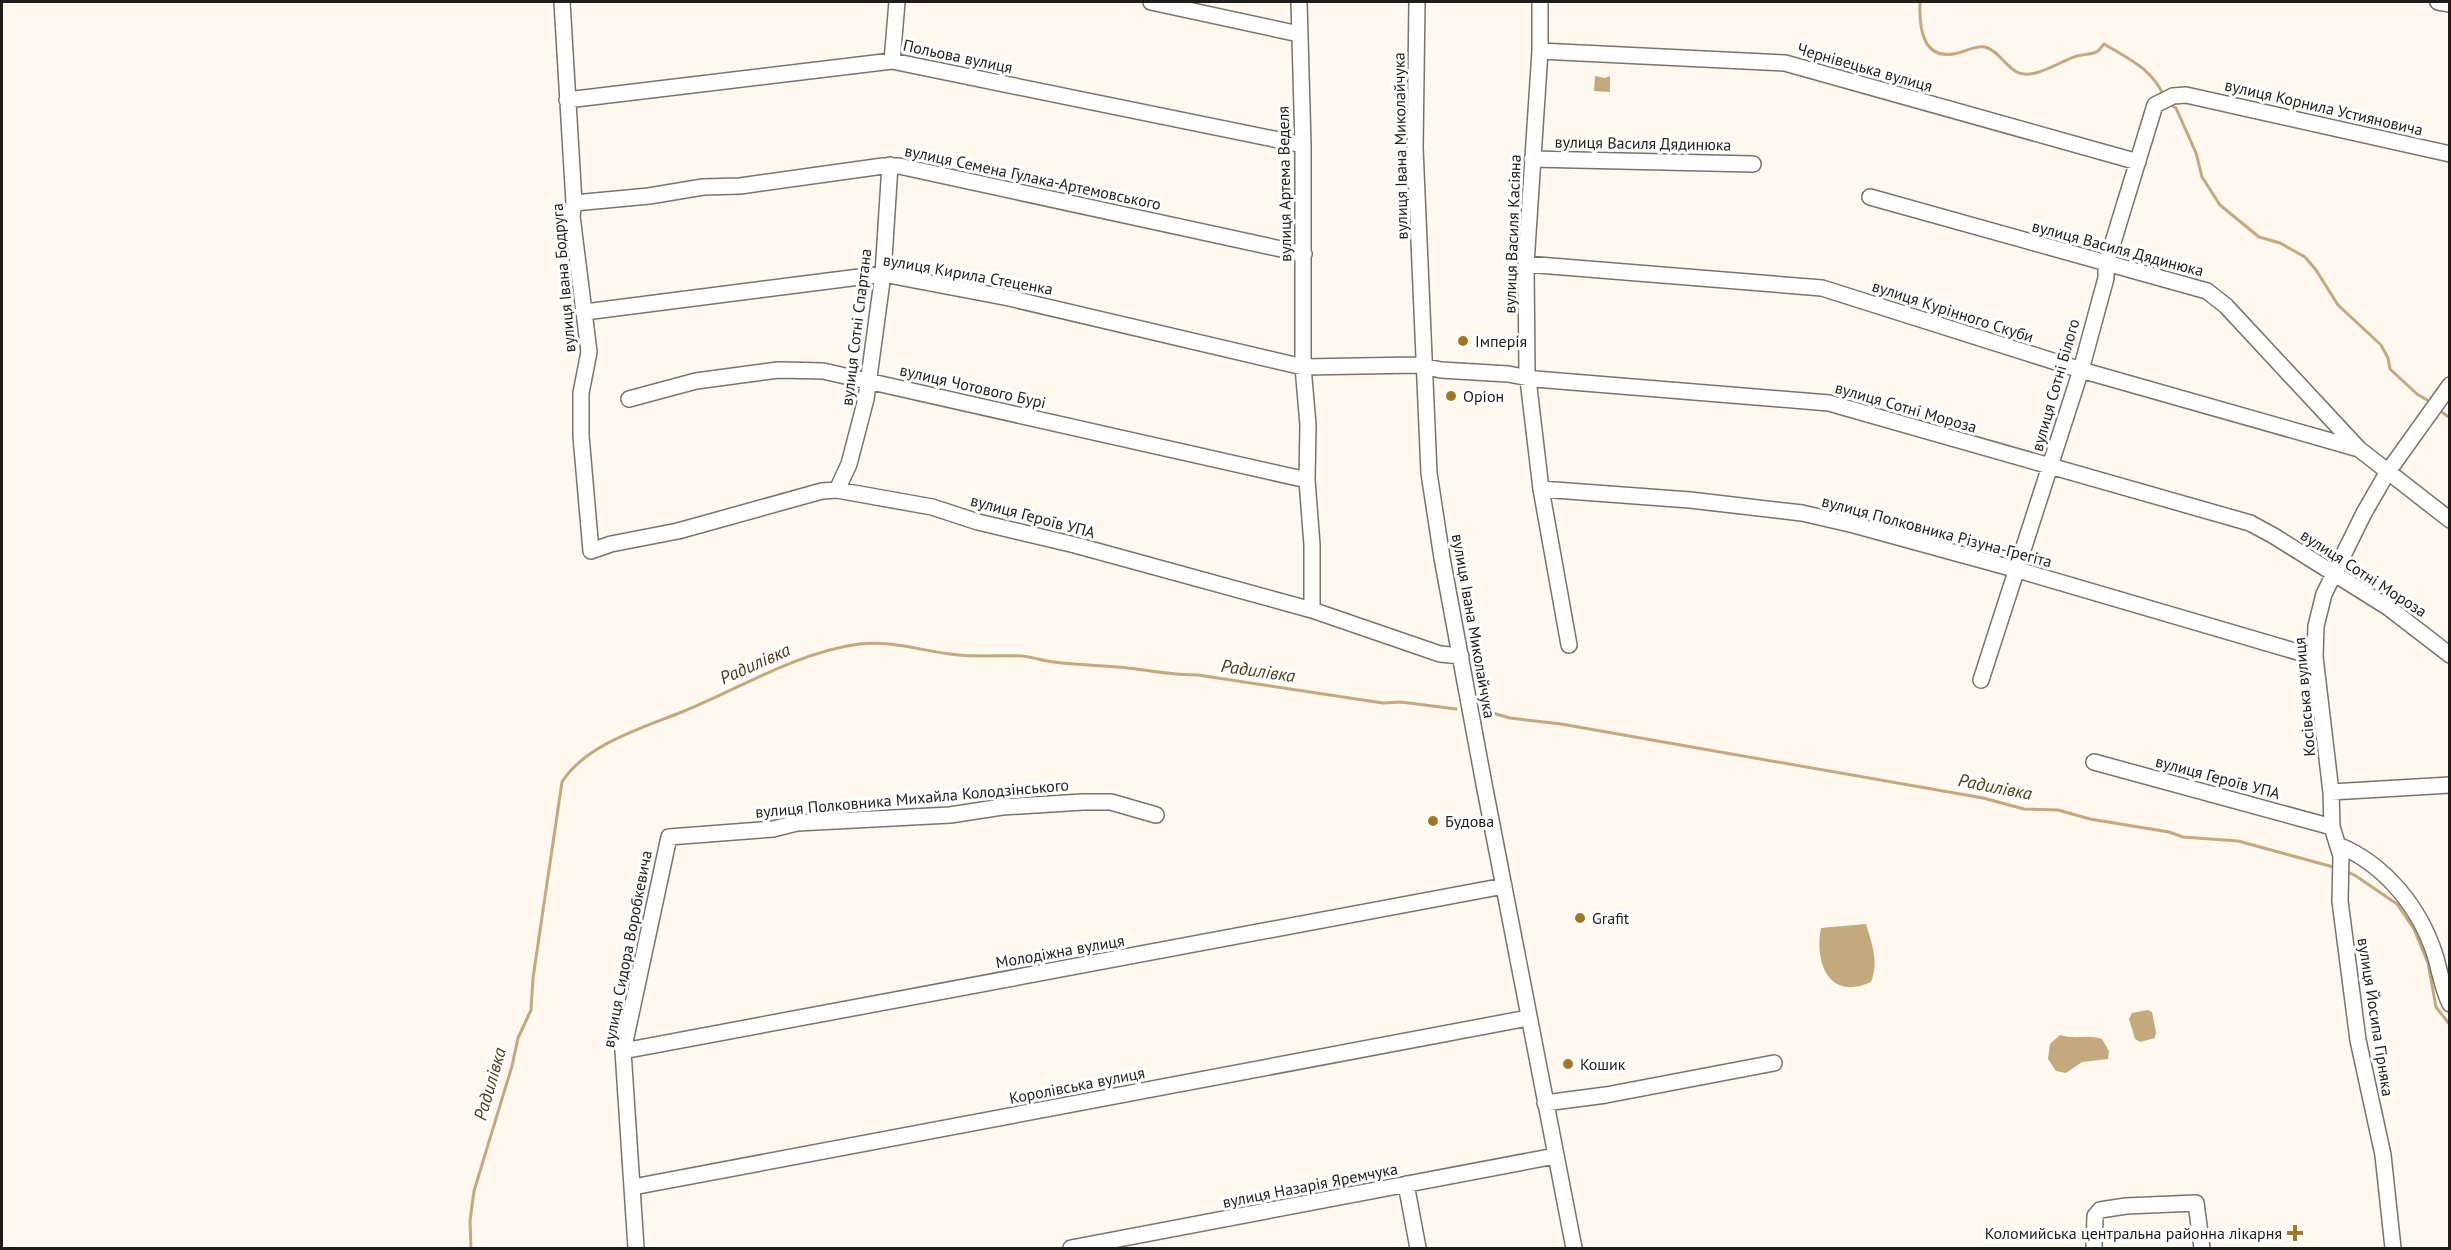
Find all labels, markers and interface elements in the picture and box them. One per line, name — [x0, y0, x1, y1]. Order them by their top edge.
street label: Польова вулиця — [901, 35, 1015, 77]
street label: Чернівецька вулиця — [1795, 38, 1935, 96]
street label: вулиця Івана Миколайчука — [1388, 52, 1412, 240]
street label: вулиця Корнила Устияновича — [2223, 74, 2425, 140]
street label: вулиця Артема Веделя — [1273, 106, 1295, 262]
street label: вулиця Василя Дядинюка — [1554, 131, 1732, 155]
street label: вулиця Семена Гулака-Артемовського — [903, 140, 1163, 214]
street label: вулиця Василя Касіяна — [1499, 154, 1525, 314]
street label: вулиця Івана Бодруга — [547, 203, 579, 353]
street label: вулиця Василя Дядинюка — [2030, 215, 2206, 281]
street label: вулиця Сотні Спартана — [836, 247, 876, 407]
street label: вулиця Кирила Стеценка — [881, 249, 1055, 299]
street label: вулиця Курінного Скуби — [1870, 275, 2036, 347]
street label: вулиця Сотні Білого — [2026, 316, 2084, 454]
place label: Імперія — [1475, 331, 1527, 351]
marker: Імперія — [1456, 334, 1470, 348]
street label: вулиця Чотового Бурі — [898, 359, 1048, 413]
street label: вулиця Сотні Мороза — [1833, 377, 1979, 437]
place label: Оріон — [1463, 386, 1504, 406]
marker: Оріон — [1444, 389, 1458, 403]
street label: вулиця Героїв УПА — [968, 490, 1098, 542]
street label: вулиця Полковника Різуна-Грегіта — [1820, 491, 2054, 571]
street label: вулиця Сотні Мороза — [2297, 525, 2431, 621]
street label: вулиця Івана Миколайчука — [1448, 532, 1500, 720]
street label: Косівська вулиця — [2289, 637, 2319, 757]
water label: Радилівка — [716, 638, 794, 689]
water label: Радилівка — [1219, 654, 1297, 687]
street label: вулиця Героїв УПА — [2153, 751, 2283, 803]
water label: Радилівка — [1956, 768, 2034, 805]
street label: вулиця Полковника Михайла Колодзінського — [754, 774, 1070, 822]
place label: Будова — [1445, 811, 1494, 831]
marker: Будова — [1426, 814, 1440, 828]
street label: вулиця Сидора Воробкевича — [598, 849, 656, 1049]
place label: Grafit — [1592, 908, 1630, 928]
marker: Grafit — [1573, 911, 1587, 925]
street label: Молодіжна вулиця — [994, 930, 1126, 972]
street label: вулиця Йосипа Гірняка — [2354, 936, 2398, 1098]
water label: Радилівка — [468, 1045, 511, 1123]
place label: Кошик — [1580, 1054, 1626, 1074]
marker: Кошик — [1561, 1057, 1575, 1071]
street label: Королівська вулиця — [1008, 1062, 1146, 1108]
street label: вулиця Назарія Яремчука — [1221, 1158, 1399, 1212]
place label: Коломийська центральна районна лікарня — [1985, 1223, 2282, 1243]
marker: Коломийська центральна районна лікарня — [2286, 1224, 2304, 1242]

